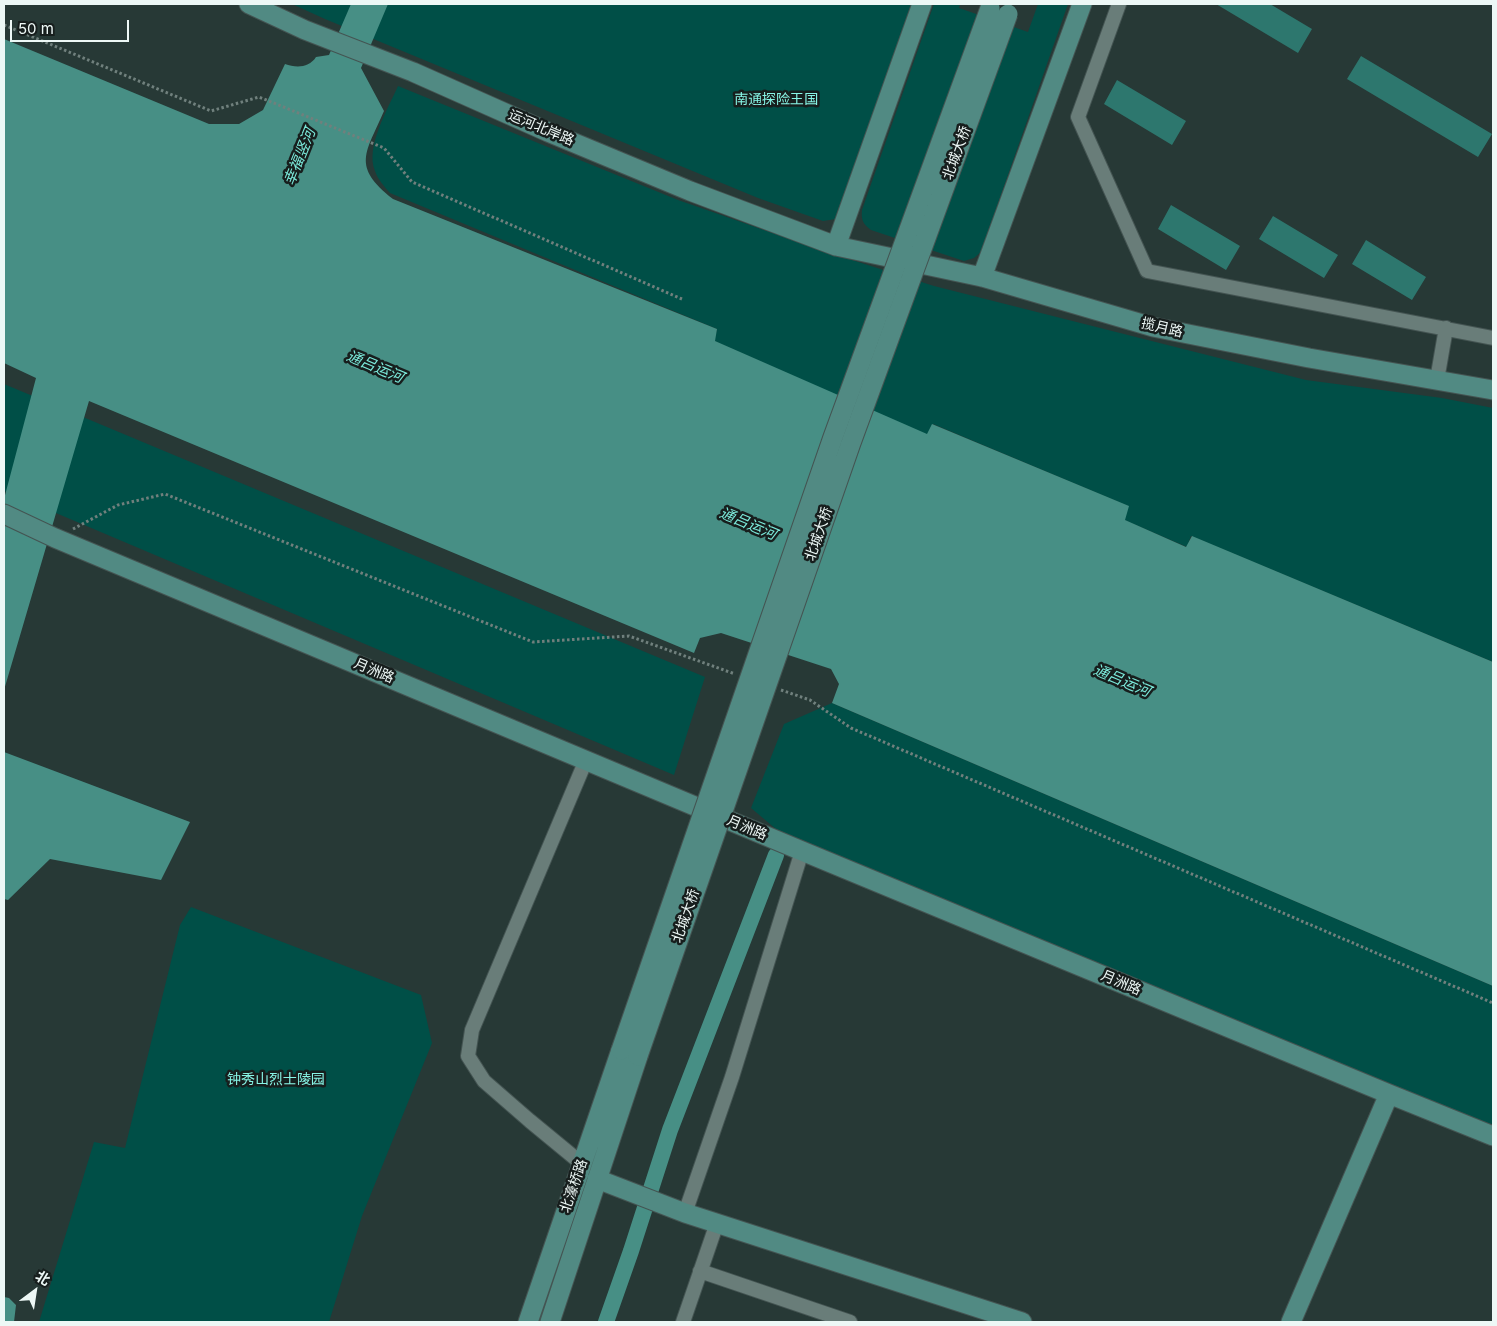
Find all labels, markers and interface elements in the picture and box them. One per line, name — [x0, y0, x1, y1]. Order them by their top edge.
scale bar — [12, 10, 131, 42]
text: 50 m — [18, 19, 54, 38]
park label: 南通探险王国 — [734, 92, 818, 108]
street label: 运河北岸路 — [506, 107, 576, 149]
street label: 北城大桥 — [940, 124, 974, 182]
water label: 幸福竖河 — [280, 126, 320, 188]
street label: 揽月路 — [1140, 315, 1184, 341]
water label: 通吕运河 — [344, 347, 406, 387]
water label: 通吕运河 — [717, 504, 779, 544]
street label: 北城大桥 — [802, 505, 836, 563]
street label: 月洲路 — [351, 655, 397, 687]
water label: 通吕运河 — [1091, 661, 1153, 701]
street label: 月洲路 — [724, 812, 770, 844]
street label: 北城大桥 — [669, 887, 703, 945]
street label: 月洲路 — [1098, 967, 1144, 999]
park label: 钟秀山烈士陵园 — [227, 1072, 325, 1088]
street label: 北濠桥路 — [557, 1157, 591, 1215]
north arrow — [10, 1266, 60, 1316]
text: 北 — [33, 1267, 53, 1289]

